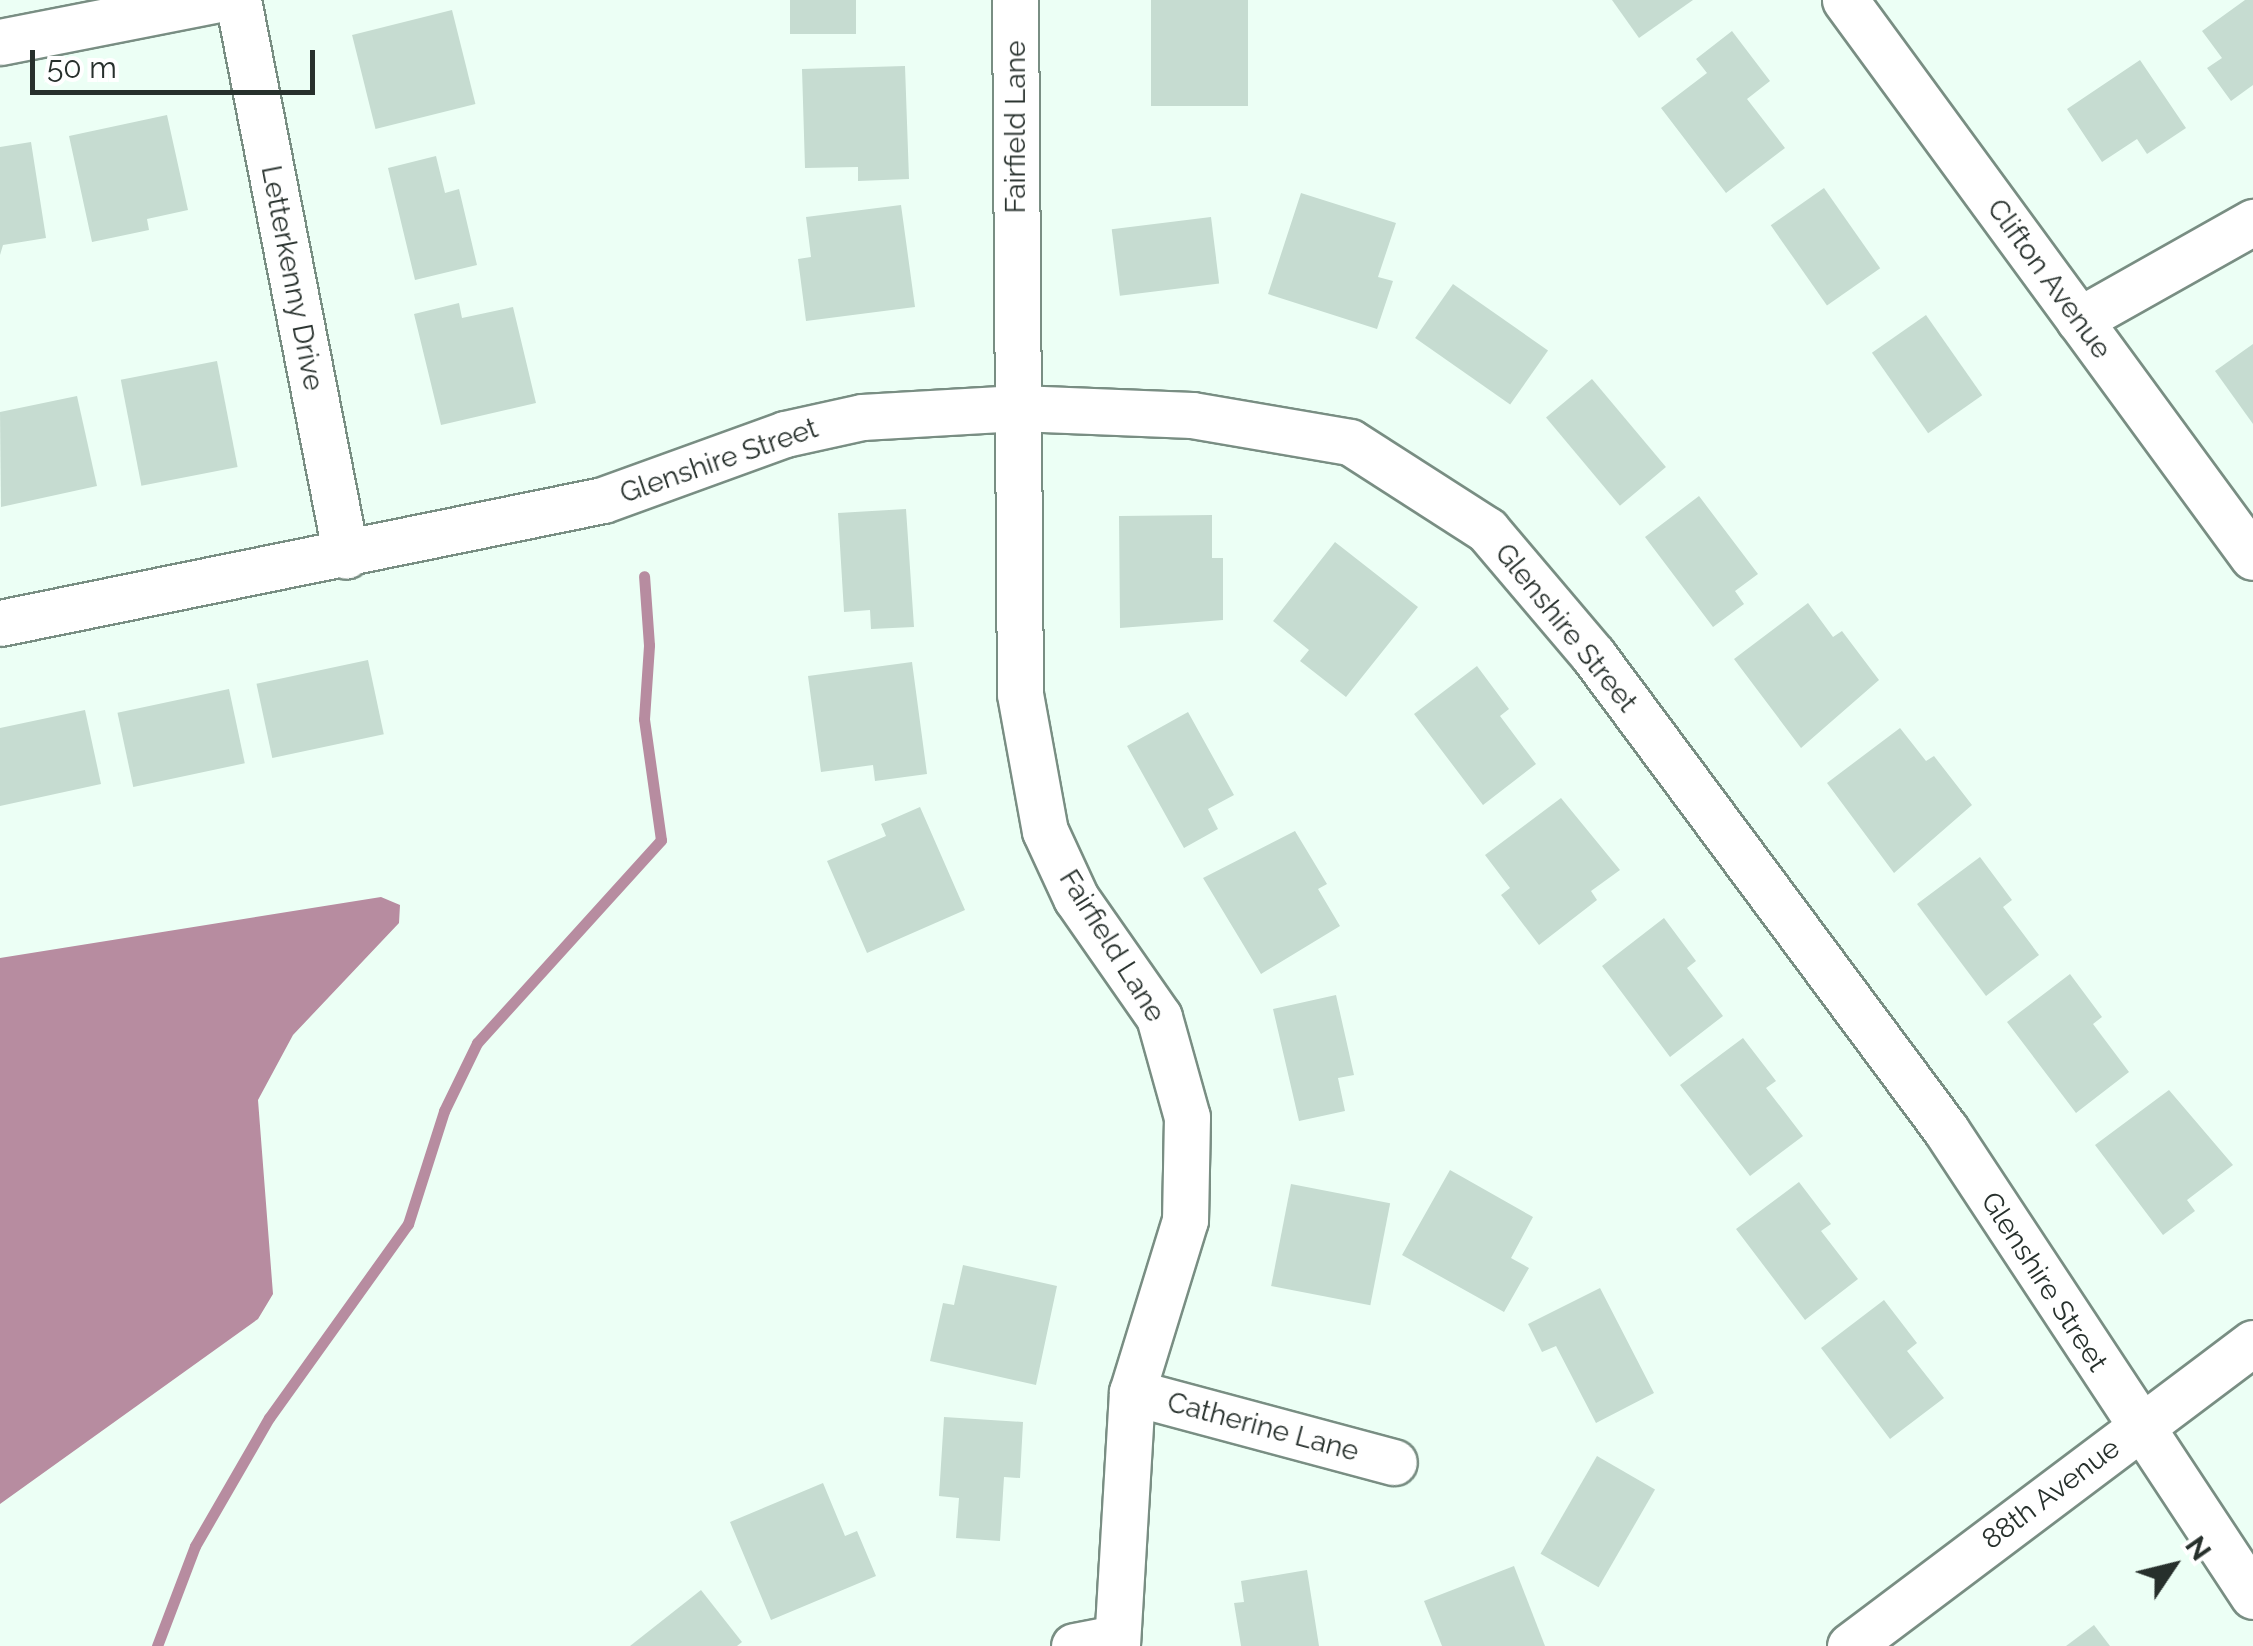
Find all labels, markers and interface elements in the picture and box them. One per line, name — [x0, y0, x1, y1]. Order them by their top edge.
scale bar — [35, 30, 320, 92]
street label: Fairfield Lane — [999, 41, 1033, 213]
text: 50 m — [47, 50, 117, 85]
street label: Letterkenny Drive — [254, 162, 330, 394]
street label: Clifton Avenue — [1980, 192, 2118, 366]
street label: Glenshire Street — [616, 411, 822, 511]
street label: Glenshire Street — [1488, 537, 1644, 719]
street label: Fairfield Lane — [1052, 864, 1172, 1028]
street label: Glenshire Street — [1974, 1186, 2114, 1378]
street label: Catherine Lane — [1164, 1385, 1362, 1469]
street label: 88th Avenue — [1975, 1431, 2127, 1557]
north arrow — [2123, 1516, 2223, 1616]
text: N — [2178, 1530, 2218, 1567]

